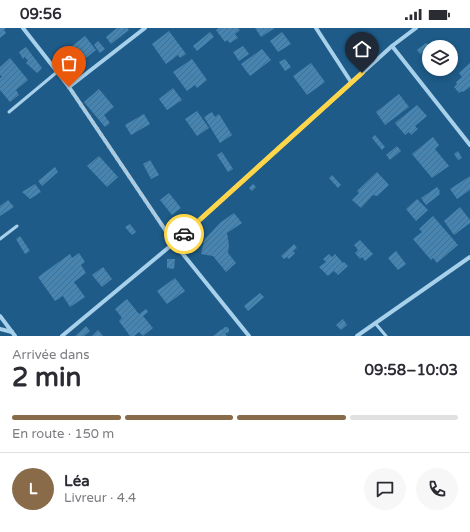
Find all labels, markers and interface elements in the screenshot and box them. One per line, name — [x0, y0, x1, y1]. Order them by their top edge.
text: 09:56 — [20, 5, 62, 23]
pin — [345, 32, 379, 73]
icon: home — [351, 38, 373, 60]
map controls — [422, 40, 458, 76]
button: layers — [422, 40, 458, 76]
pin — [52, 46, 86, 87]
icon: bag — [58, 52, 80, 74]
courier — [164, 214, 204, 254]
icon: car — [173, 223, 195, 245]
text: Arrivée dans — [12, 347, 89, 363]
text: 09:58–10:03 — [365, 361, 458, 379]
text: 2 min — [12, 362, 81, 393]
text: En route · 150 m — [12, 426, 114, 442]
button: chat — [364, 468, 406, 510]
button: phone — [416, 468, 458, 510]
text: Léa — [64, 472, 90, 490]
text: L — [29, 480, 37, 498]
text: Livreur · 4.4 — [64, 490, 136, 506]

